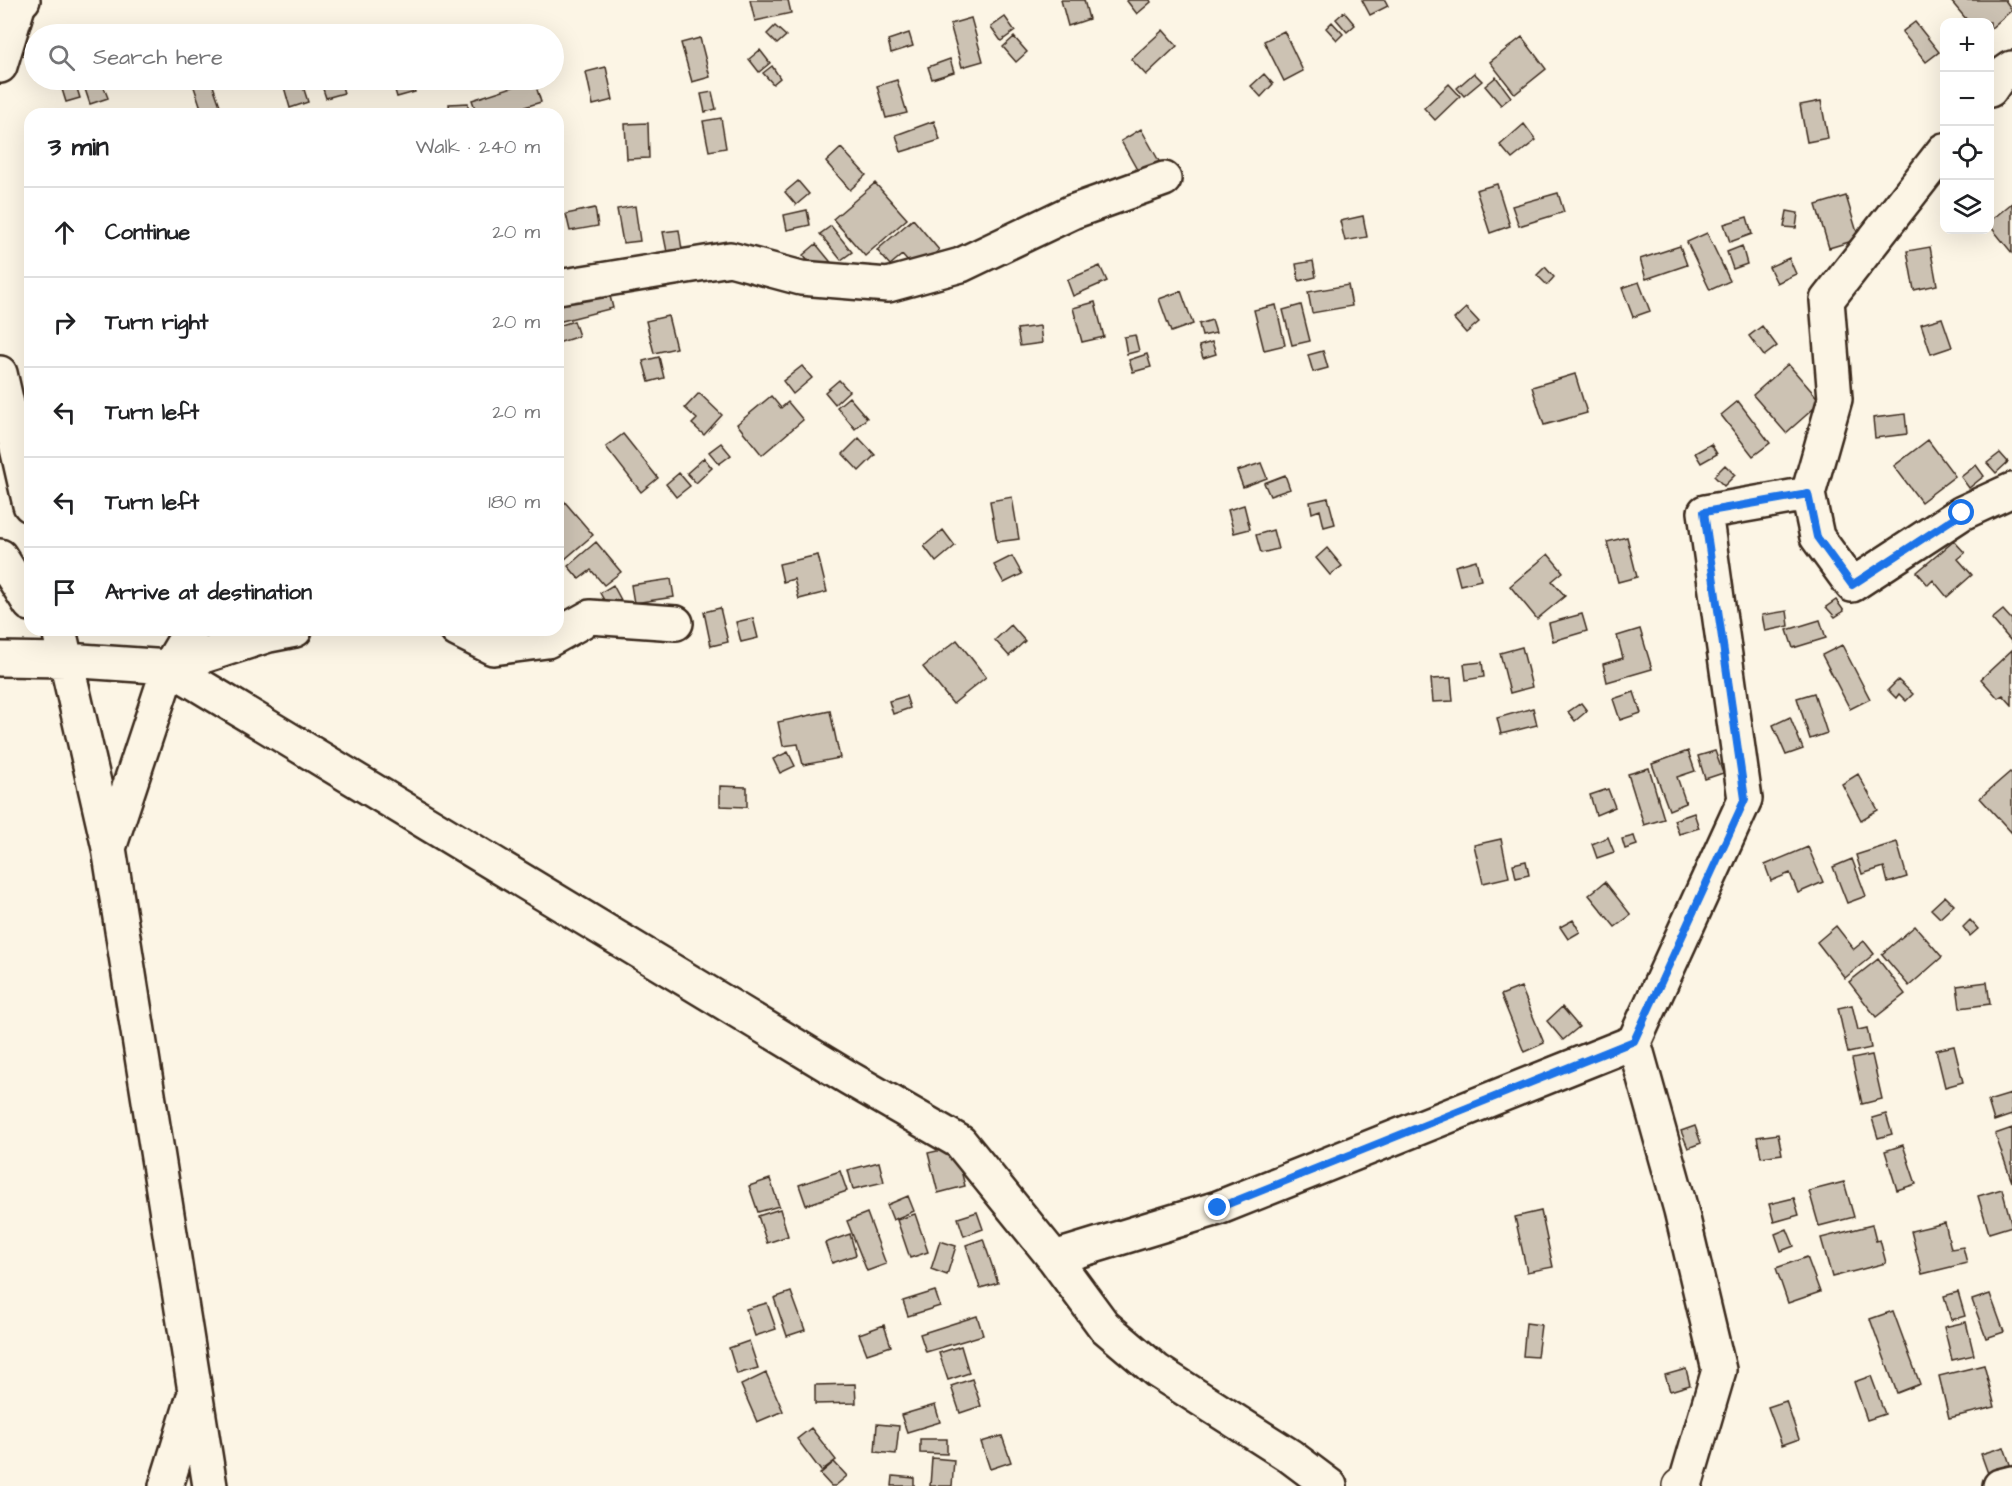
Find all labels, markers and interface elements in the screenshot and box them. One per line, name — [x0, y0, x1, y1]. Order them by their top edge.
map controls — [1940, 18, 1994, 234]
button: + — [1940, 18, 1994, 72]
search box — [24, 24, 564, 90]
icon: search — [45, 41, 78, 74]
text: Search here — [93, 42, 223, 73]
button: − — [1940, 72, 1994, 126]
button: locate — [1940, 126, 1994, 180]
text: 3 min — [48, 129, 109, 165]
text: Walk · 240 m — [416, 133, 540, 161]
button: layers — [1940, 180, 1994, 234]
icon: ahead — [48, 216, 81, 249]
text: Continue — [105, 217, 190, 248]
text: 20 m — [492, 218, 540, 246]
icon: right — [48, 306, 81, 339]
text: Turn right — [105, 307, 208, 338]
text: 20 m — [492, 308, 540, 336]
icon: left — [48, 396, 81, 429]
text: Turn left — [105, 397, 199, 428]
text: 20 m — [492, 398, 540, 426]
icon: left — [48, 486, 81, 519]
text: Turn left — [105, 487, 199, 518]
text: 180 m — [488, 488, 540, 516]
route start — [1948, 499, 1974, 525]
icon: arrive — [48, 576, 81, 609]
text: Arrive at destination — [105, 577, 312, 608]
route end — [1204, 1194, 1230, 1220]

